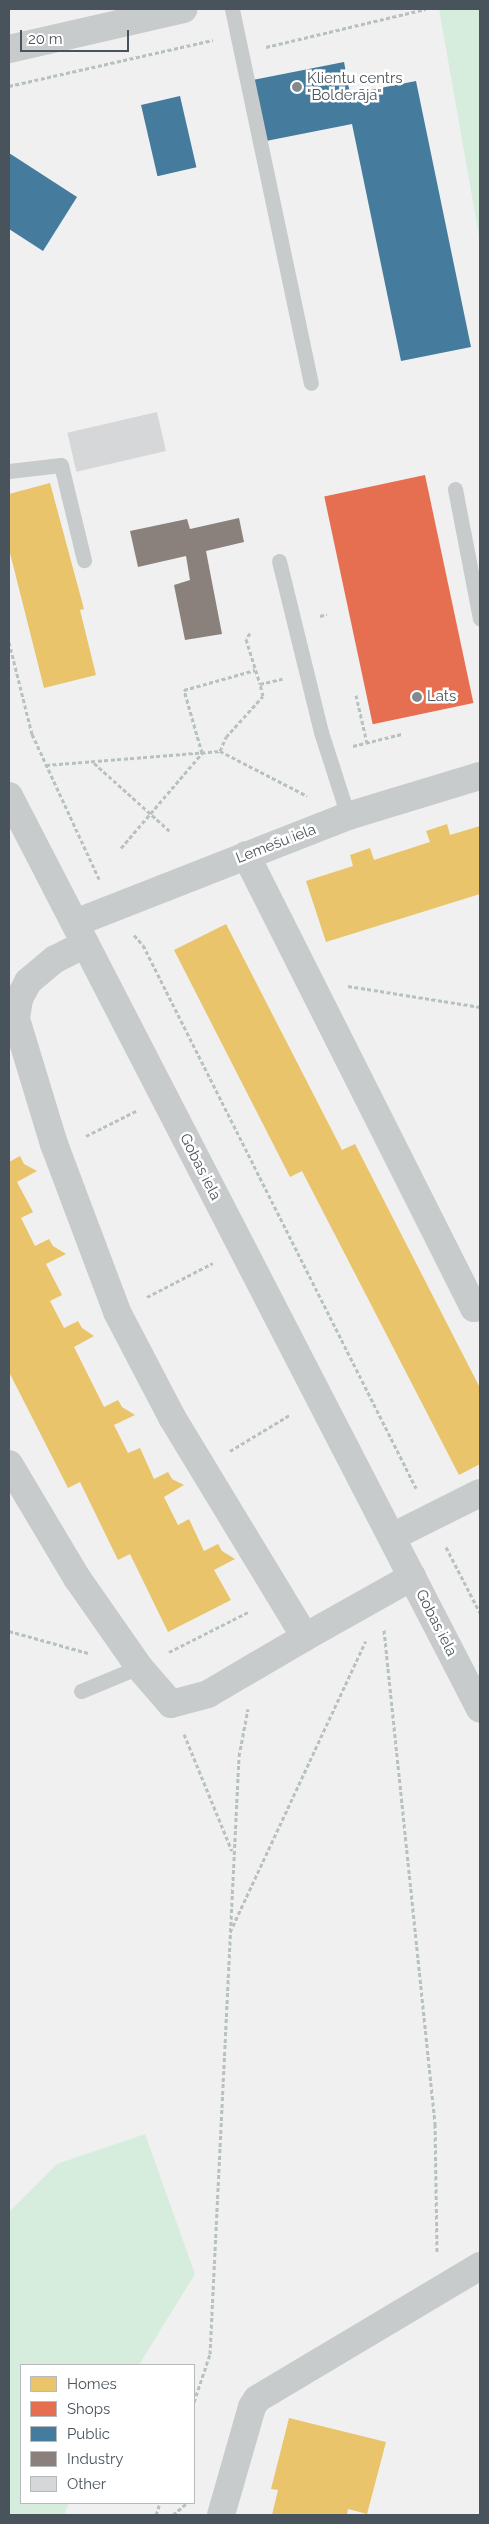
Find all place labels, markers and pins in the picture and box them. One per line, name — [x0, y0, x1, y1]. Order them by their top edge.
place label: Klientu centrs "Bolderāja" — [307, 69, 402, 104]
marker: Klientu centrs "Bolderāja" — [291, 81, 303, 93]
place label: Lats — [427, 688, 456, 706]
marker: Lats — [411, 691, 423, 703]

